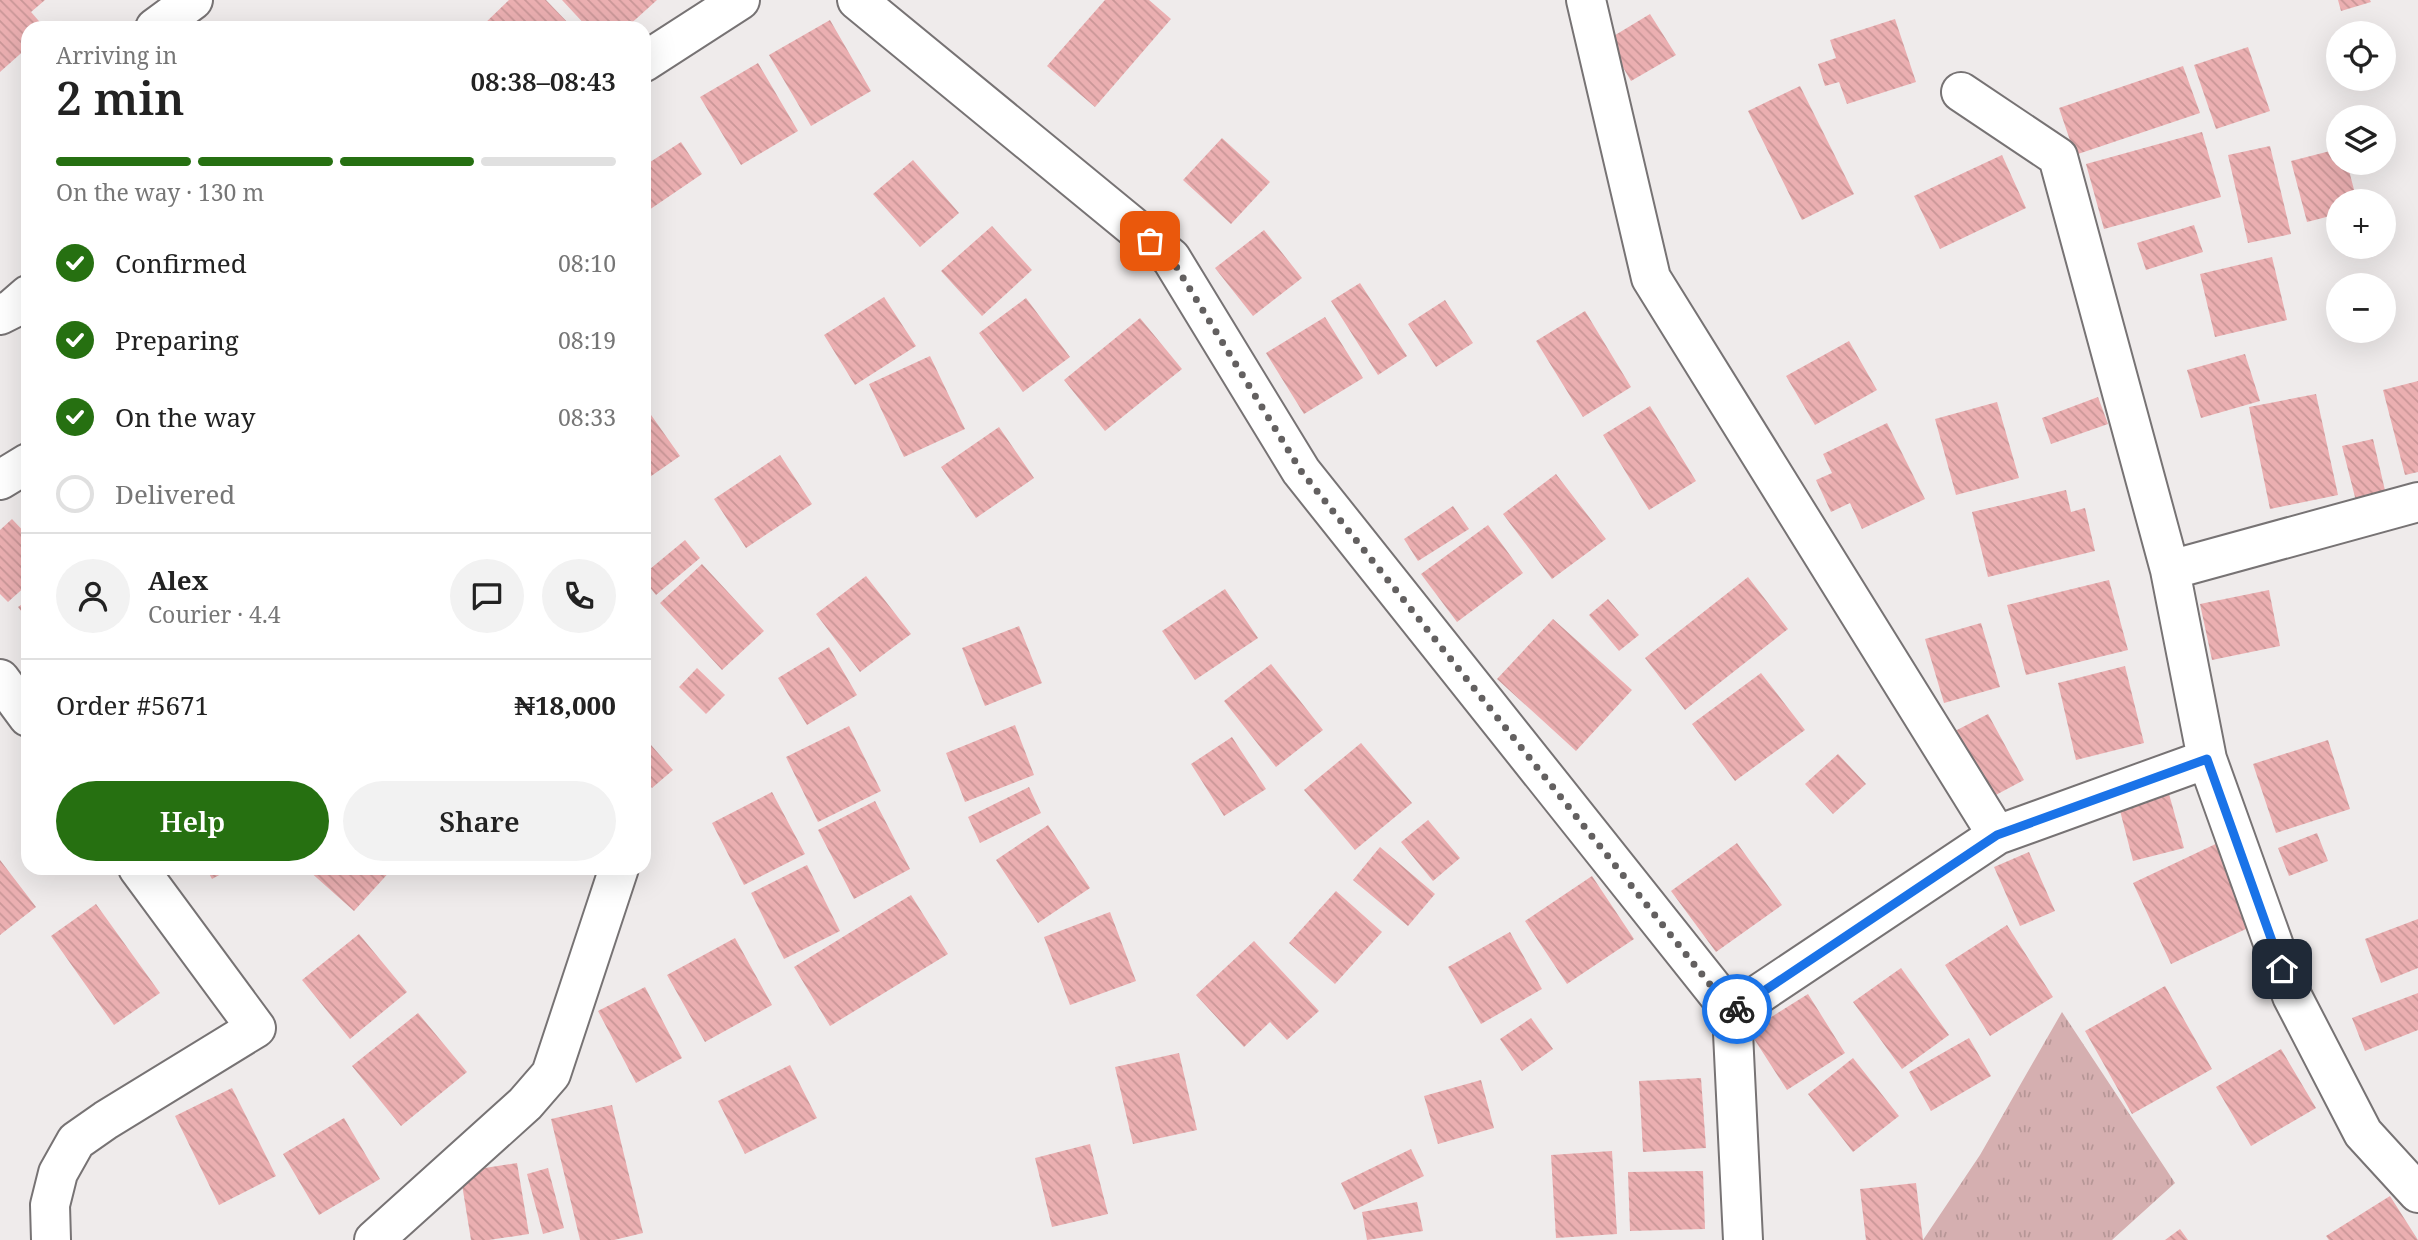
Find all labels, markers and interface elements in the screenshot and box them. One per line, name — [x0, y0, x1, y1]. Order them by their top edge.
map controls — [2326, 21, 2396, 343]
button: locate — [2326, 21, 2396, 91]
text: Arriving in — [56, 39, 177, 71]
text: 08:38–08:43 — [470, 63, 616, 99]
text: 2 min — [56, 66, 184, 128]
button: layers — [2326, 105, 2396, 175]
text: On the way · 130 m — [56, 176, 264, 208]
button: + — [2326, 189, 2396, 259]
pin — [1120, 211, 1180, 271]
icon: bag — [1131, 222, 1169, 260]
icon: check — [56, 244, 94, 282]
text: Confirmed — [115, 245, 247, 281]
text: 08:10 — [558, 247, 616, 279]
button: − — [2326, 273, 2396, 343]
icon: check — [56, 321, 94, 359]
text: Preparing — [115, 322, 239, 358]
text: 08:19 — [558, 324, 616, 356]
icon: check — [56, 398, 94, 436]
text: On the way — [115, 399, 255, 435]
text: 08:33 — [558, 401, 616, 433]
text: Delivered — [115, 476, 235, 512]
button: person — [56, 559, 130, 633]
button: chat — [450, 559, 524, 633]
button: phone — [542, 559, 616, 633]
text: Alex — [148, 562, 208, 598]
text: Courier · 4.4 — [148, 598, 281, 630]
text: Order #5671 — [56, 687, 209, 723]
text: ₦18,000 — [514, 687, 616, 723]
button: Help — [56, 781, 329, 861]
button: Share — [343, 781, 616, 861]
pin — [2252, 939, 2312, 999]
icon: home — [2263, 950, 2301, 988]
courier — [1702, 974, 1772, 1044]
icon: bike — [1718, 990, 1756, 1028]

